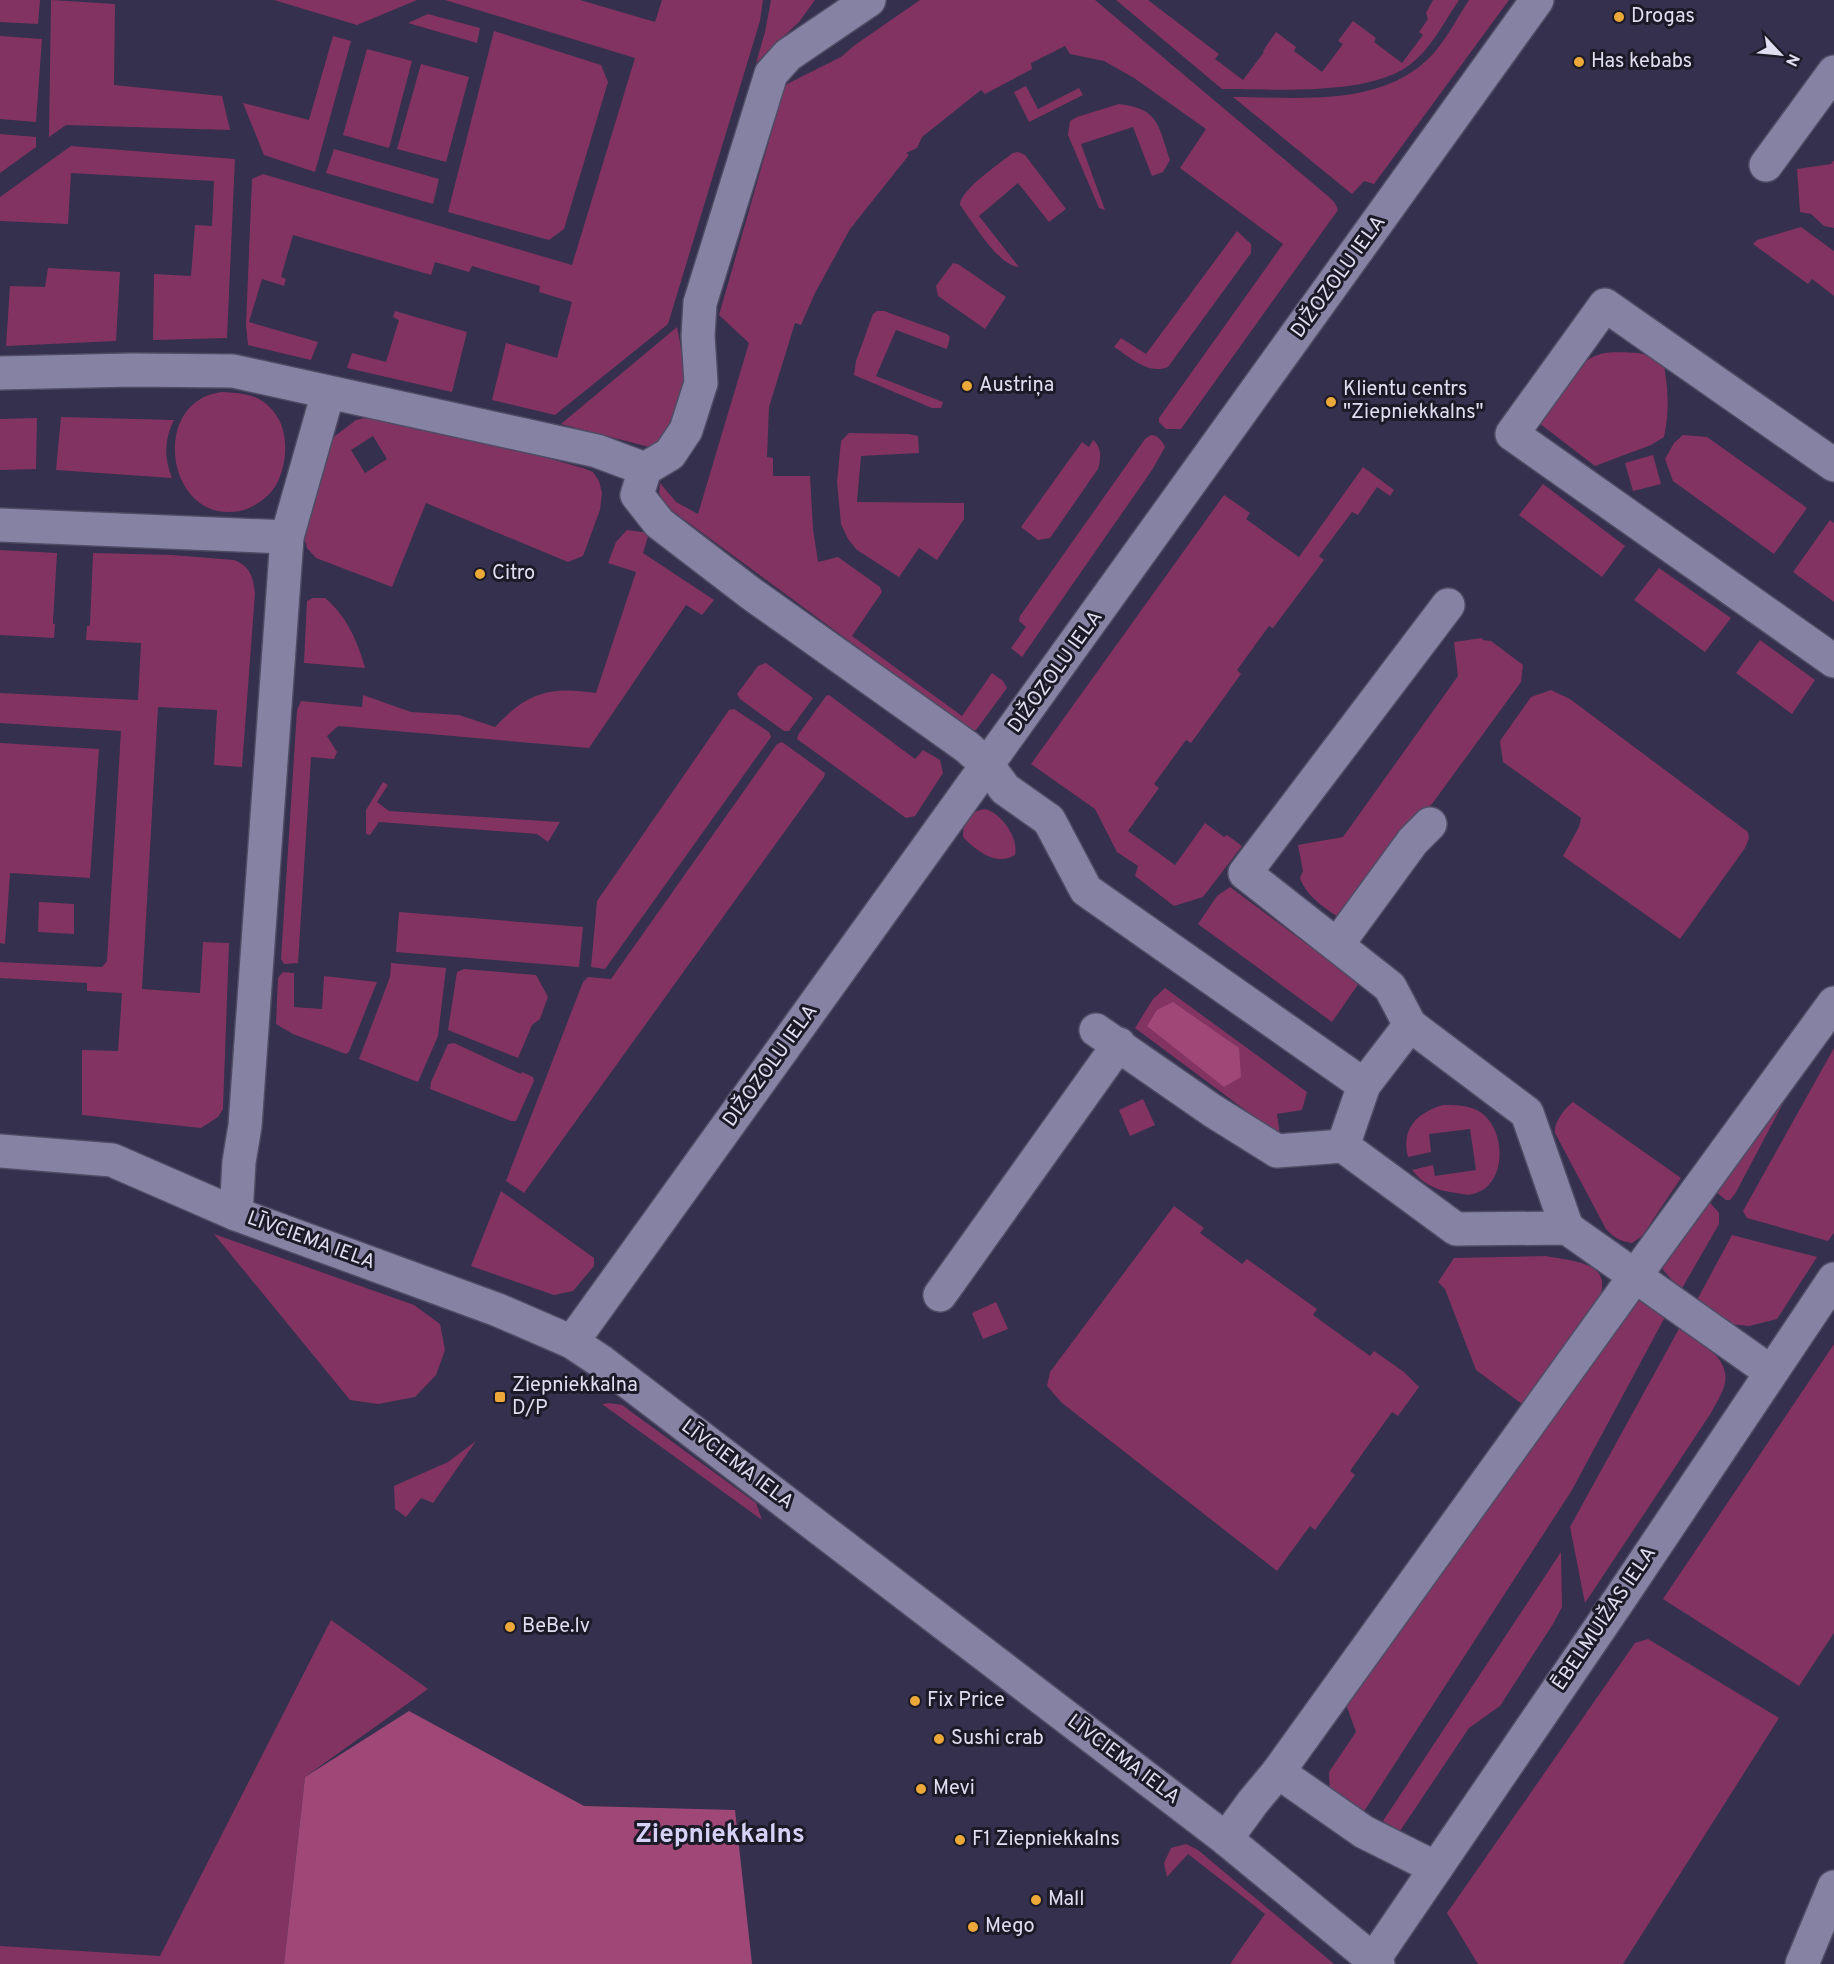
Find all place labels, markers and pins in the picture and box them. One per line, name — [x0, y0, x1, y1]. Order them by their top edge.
place label: Drogas — [1631, 4, 1695, 30]
marker: Drogas — [1612, 10, 1626, 24]
place label: Has kebabs — [1591, 49, 1692, 75]
marker: Has kebabs — [1572, 55, 1586, 69]
place label: Austriņa — [979, 373, 1054, 399]
place label: Klientu centrs "Ziepniekkalns" — [1343, 377, 1484, 426]
marker: Austriņa — [960, 379, 974, 393]
marker: Klientu centrs "Ziepniekkalns" — [1324, 395, 1338, 409]
place label: Citro — [492, 561, 535, 587]
marker: Citro — [473, 567, 487, 581]
place label: Ziepniekkalna D/P — [512, 1373, 638, 1422]
marker: Ziepniekkalna D/P — [493, 1390, 507, 1404]
place label: BeBe.lv — [522, 1614, 590, 1640]
marker: BeBe.lv — [503, 1620, 517, 1634]
place label: Fix Price — [927, 1688, 1005, 1714]
marker: Fix Price — [908, 1694, 922, 1708]
place label: Sushi crab — [951, 1726, 1044, 1752]
marker: Sushi crab — [932, 1732, 946, 1746]
place label: Mevi — [933, 1776, 975, 1802]
marker: Mevi — [914, 1782, 928, 1796]
place label: F1 Ziepniekkalns — [972, 1827, 1120, 1853]
marker: F1 Ziepniekkalns — [953, 1833, 967, 1847]
place label: Mall — [1048, 1887, 1084, 1913]
marker: Mall — [1029, 1893, 1043, 1907]
place label: Mego — [985, 1914, 1035, 1940]
marker: Mego — [966, 1920, 980, 1934]

